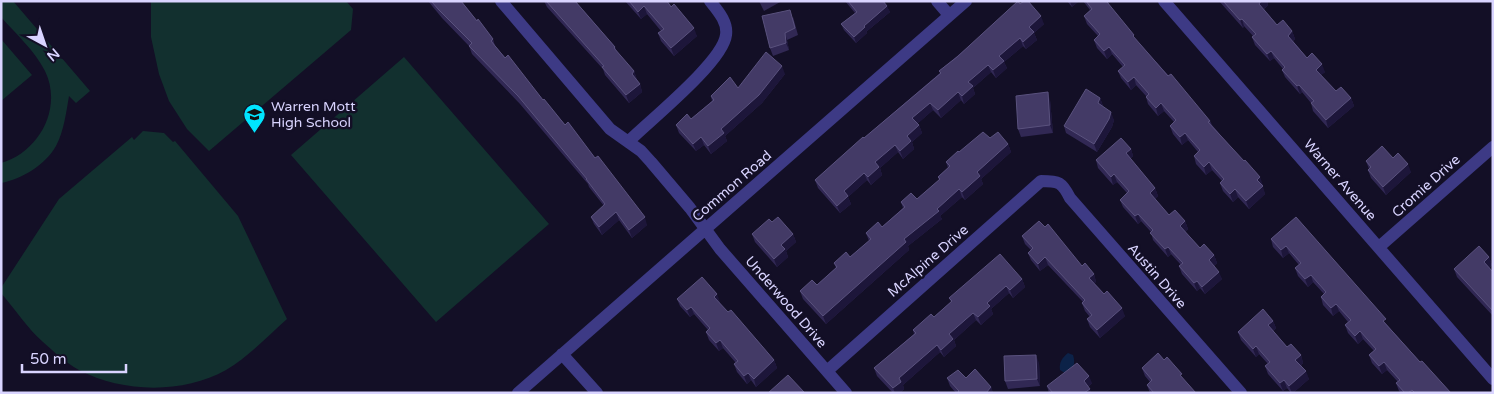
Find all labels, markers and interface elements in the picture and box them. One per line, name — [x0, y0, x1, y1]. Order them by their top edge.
north arrow — [20, 20, 70, 70]
text: N — [43, 44, 63, 65]
place label: Warren Mott High School — [271, 98, 356, 131]
school or university icon: Warren Mott High School — [243, 102, 267, 133]
street label: Warner Avenue — [1300, 136, 1380, 224]
street label: Common Road — [689, 147, 775, 225]
street label: Cromie Drive — [1388, 151, 1464, 221]
street label: McAlpine Drive — [884, 221, 972, 301]
street label: Austin Drive — [1124, 240, 1190, 312]
street label: Underwood Drive — [742, 253, 831, 351]
scale bar — [22, 342, 126, 374]
text: 50 m — [30, 350, 67, 368]

